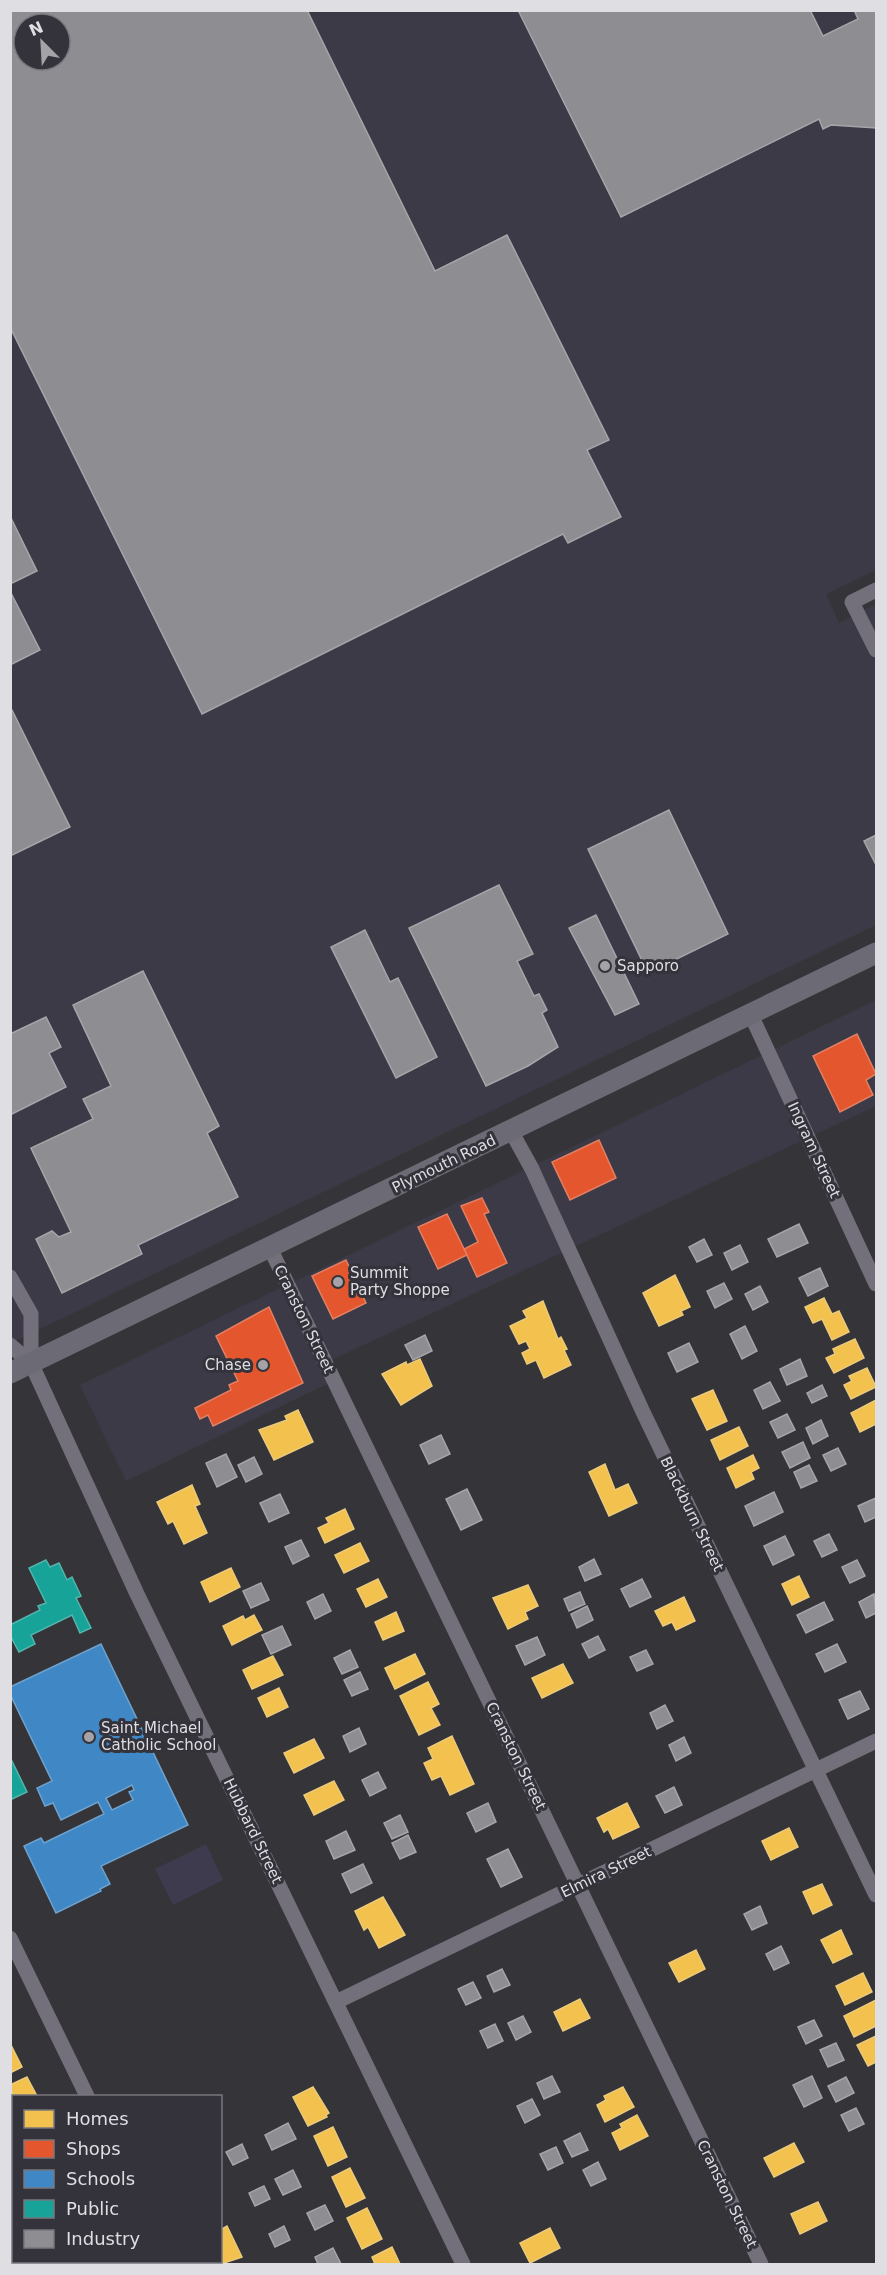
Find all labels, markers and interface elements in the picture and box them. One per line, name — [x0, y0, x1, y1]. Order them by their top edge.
north arrow — [12, 12, 72, 72]
text: N — [26, 17, 46, 40]
place label: Sapporo — [617, 957, 679, 975]
marker: Sapporo — [598, 959, 612, 973]
street label: Ingram Street — [784, 1099, 844, 1201]
street label: Plymouth Road — [389, 1131, 499, 1197]
street label: Cranston Street — [270, 1262, 338, 1376]
place label: Summit Party Shoppe — [350, 1264, 450, 1299]
marker: Summit Party Shoppe — [331, 1275, 345, 1289]
place label: Chase — [205, 1356, 251, 1374]
marker: Chase — [256, 1358, 270, 1372]
street label: Blackburn Street — [656, 1454, 728, 1574]
street label: Cranston Street — [482, 1699, 550, 1813]
place label: Saint Michael Catholic School — [101, 1719, 216, 1754]
marker: Saint Michael Catholic School — [82, 1730, 96, 1744]
street label: Hubbard Street — [220, 1775, 286, 1887]
street label: Elmira Street — [558, 1842, 654, 1902]
legend — [12, 2095, 222, 2263]
text: Homes — [66, 2108, 129, 2129]
street label: Cranston Street — [693, 2137, 761, 2251]
text: Shops — [66, 2138, 121, 2159]
text: Schools — [66, 2168, 135, 2189]
text: Public — [66, 2198, 119, 2219]
text: Industry — [66, 2228, 140, 2249]

